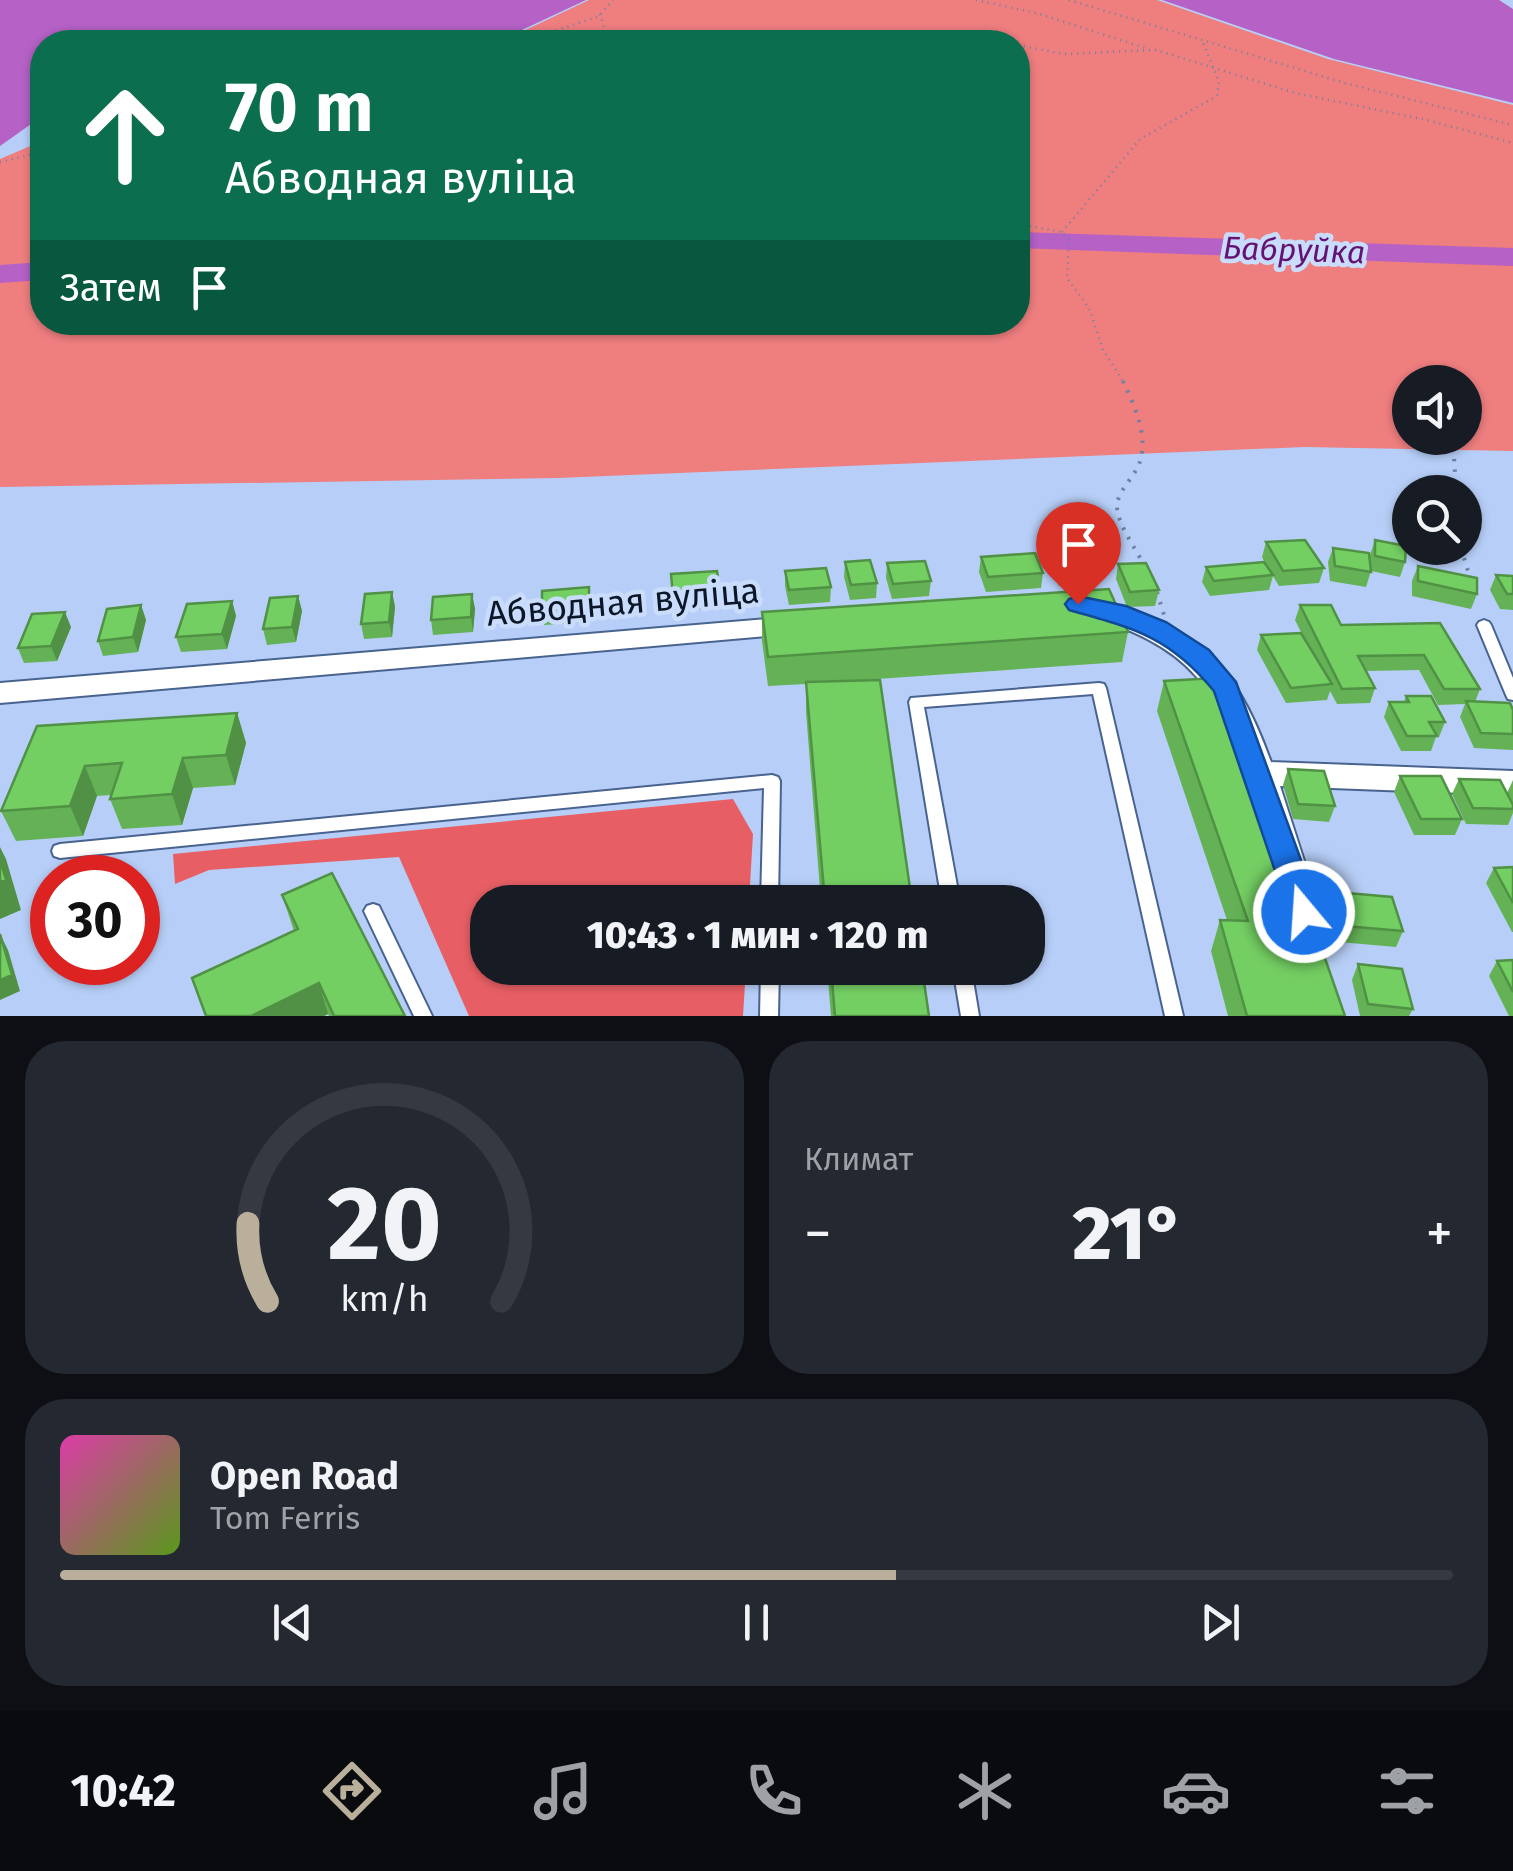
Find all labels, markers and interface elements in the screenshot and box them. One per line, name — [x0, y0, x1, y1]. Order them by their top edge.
text: 70 m — [225, 66, 374, 150]
icon: ahead — [60, 70, 190, 200]
text: Абводная вуліца — [225, 151, 577, 205]
water label: Бабруйка — [1222, 229, 1366, 271]
icon: arrive — [182, 260, 237, 315]
text: Затем — [60, 265, 162, 311]
map controls — [1392, 365, 1482, 565]
button: sound — [1392, 365, 1482, 455]
button: search — [1392, 475, 1482, 565]
pin — [1036, 502, 1121, 605]
icon: arrive — [1051, 517, 1106, 572]
street label: Абводная вуліца — [485, 569, 761, 635]
speed limit sign: 30 — [30, 855, 160, 985]
position arrow — [1252, 860, 1356, 964]
text: 10:43 · 1 мин · 120 m — [587, 912, 928, 958]
text: Климат — [804, 1140, 913, 1178]
text: 20 — [327, 1162, 442, 1287]
text: 21° — [1072, 1189, 1185, 1279]
text: − — [804, 1201, 832, 1267]
text: + — [1426, 1201, 1453, 1267]
text: km/h — [340, 1278, 429, 1320]
text: Open Road — [210, 1453, 399, 1499]
text: Tom Ferris — [210, 1499, 360, 1537]
icon: previous — [265, 1595, 320, 1650]
icon: pause — [729, 1595, 784, 1650]
icon: next — [1193, 1595, 1248, 1650]
icon: directions — [317, 1756, 387, 1826]
icon: music — [528, 1756, 598, 1826]
icon: phone — [739, 1756, 809, 1826]
icon: climate — [950, 1756, 1020, 1826]
icon: car — [1161, 1756, 1231, 1826]
icon: filters — [1372, 1756, 1442, 1826]
text: 10:42 — [71, 1764, 176, 1818]

